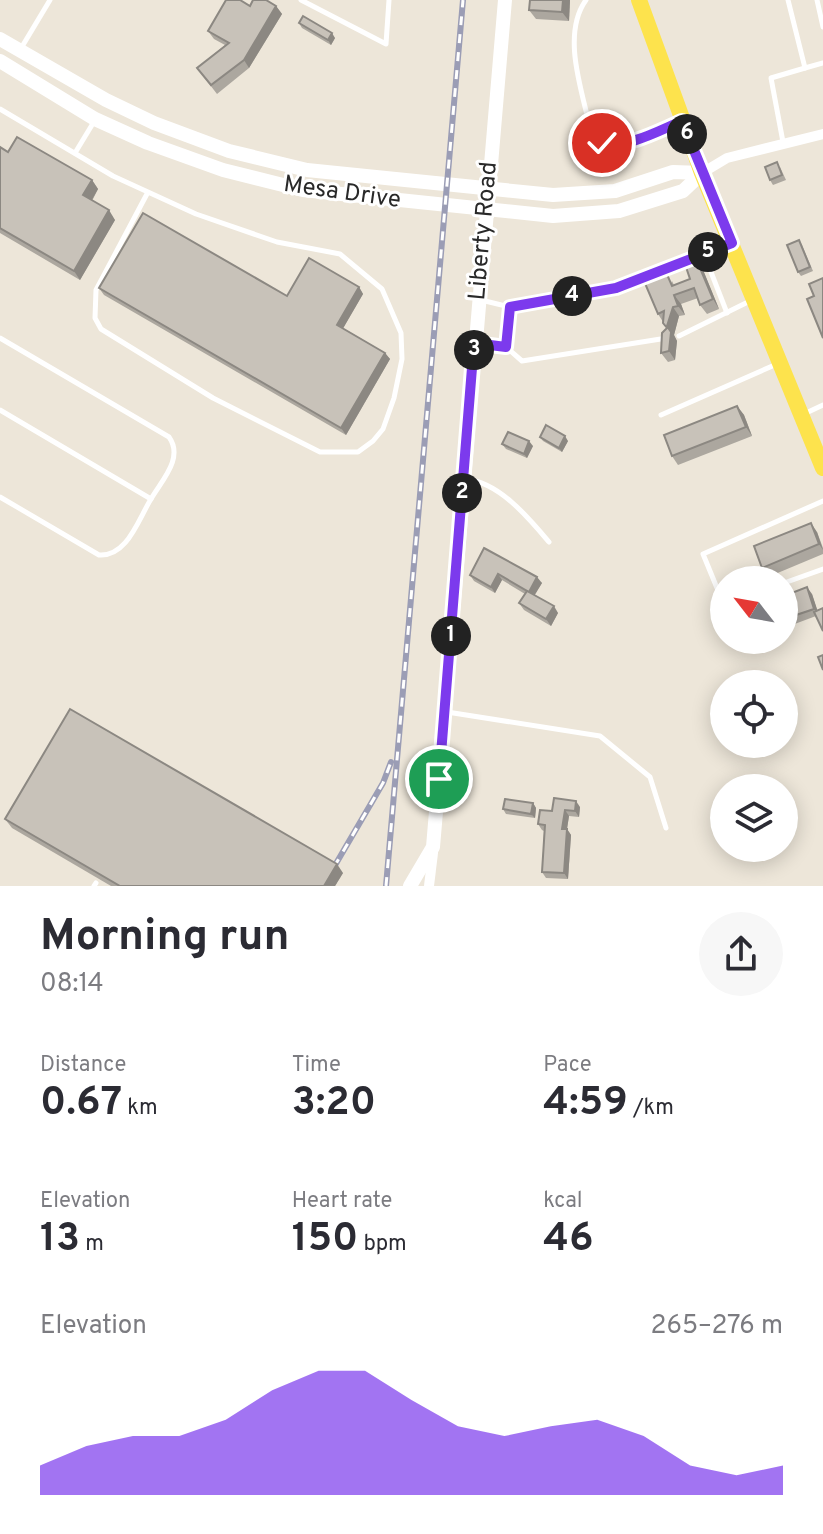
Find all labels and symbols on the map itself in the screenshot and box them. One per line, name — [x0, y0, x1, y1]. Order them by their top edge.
pin — [568, 109, 636, 177]
pin: 6 — [667, 114, 707, 154]
street label: Liberty Road — [463, 161, 505, 301]
street label: Mesa Drive — [281, 170, 403, 216]
pin: 5 — [688, 232, 728, 272]
pin: 4 — [552, 276, 592, 316]
pin: 3 — [454, 330, 494, 370]
pin: 2 — [442, 473, 482, 513]
north arrow — [710, 566, 798, 654]
pin: 1 — [431, 616, 471, 656]
pin — [405, 745, 473, 813]

